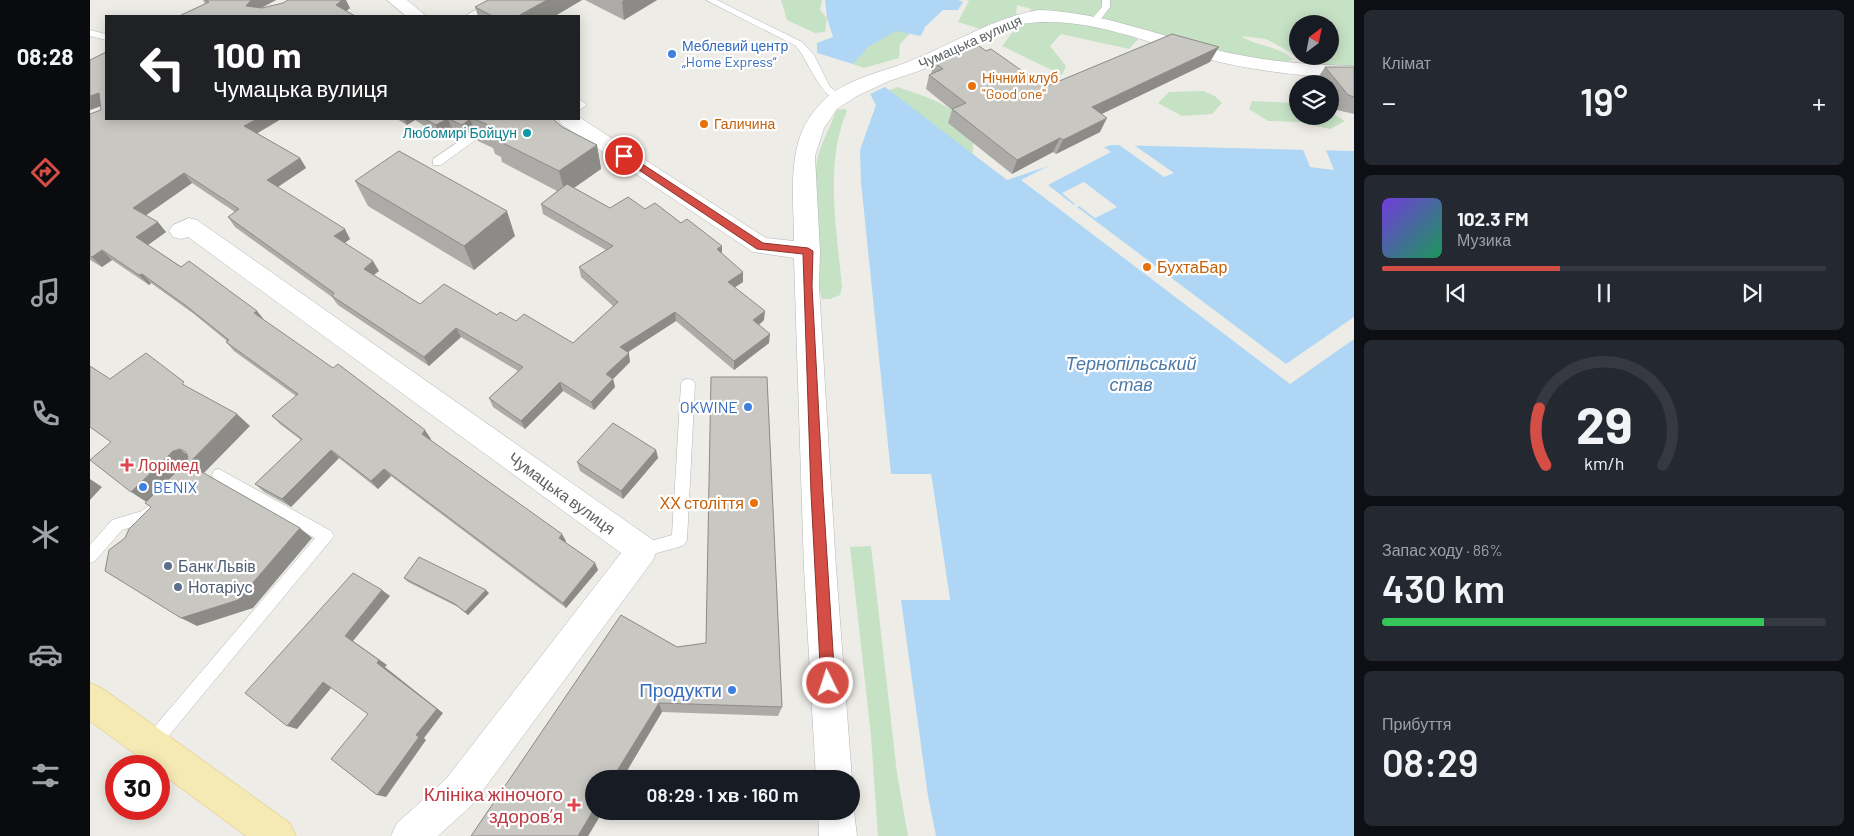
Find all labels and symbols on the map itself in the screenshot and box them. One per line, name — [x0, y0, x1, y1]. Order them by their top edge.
street label: Чумацька вулиця — [915, 11, 1024, 72]
north arrow — [1289, 15, 1339, 65]
place label: Меблевий центр „Home Express“ — [682, 37, 788, 70]
marker: Меблевий центр „Home Express“ — [666, 48, 678, 60]
place label: Нічний клуб "Good one" — [982, 69, 1058, 102]
marker: Нічний клуб "Good one" — [966, 80, 978, 92]
place label: Галичина — [714, 115, 775, 132]
marker: Галичина — [698, 118, 710, 130]
place label: Любомирі Бойцун — [403, 124, 517, 141]
marker: Любомирі Бойцун — [521, 127, 533, 139]
pin — [603, 135, 645, 177]
place label: БухтаБар — [1157, 257, 1227, 276]
marker: БухтаБар — [1141, 261, 1153, 273]
water label: Тернопільський став — [1066, 352, 1196, 395]
place label: OKWINE — [680, 397, 738, 416]
marker: OKWINE — [742, 401, 754, 413]
street label: Чумацька вулиця — [505, 448, 619, 538]
place label: Лорімед — [138, 455, 199, 474]
marker: Лорімед — [120, 458, 134, 472]
place label: BENIX — [153, 477, 197, 496]
marker: BENIX — [137, 481, 149, 493]
place label: ХХ століття — [660, 493, 744, 512]
marker: ХХ століття — [748, 497, 760, 509]
place label: Банк Львів — [178, 556, 256, 575]
marker: Банк Львів — [162, 560, 174, 572]
place label: Нотаріус — [188, 577, 252, 596]
marker: Нотаріус — [172, 581, 184, 593]
position arrow — [801, 656, 853, 708]
place label: Продукти — [639, 678, 722, 701]
marker: Продукти — [726, 684, 738, 696]
speed limit sign: 30 — [105, 755, 170, 820]
place label: Клініка жіночого здоровʼя — [424, 782, 563, 827]
marker: Клініка жіночого здоровʼя — [567, 798, 581, 812]

